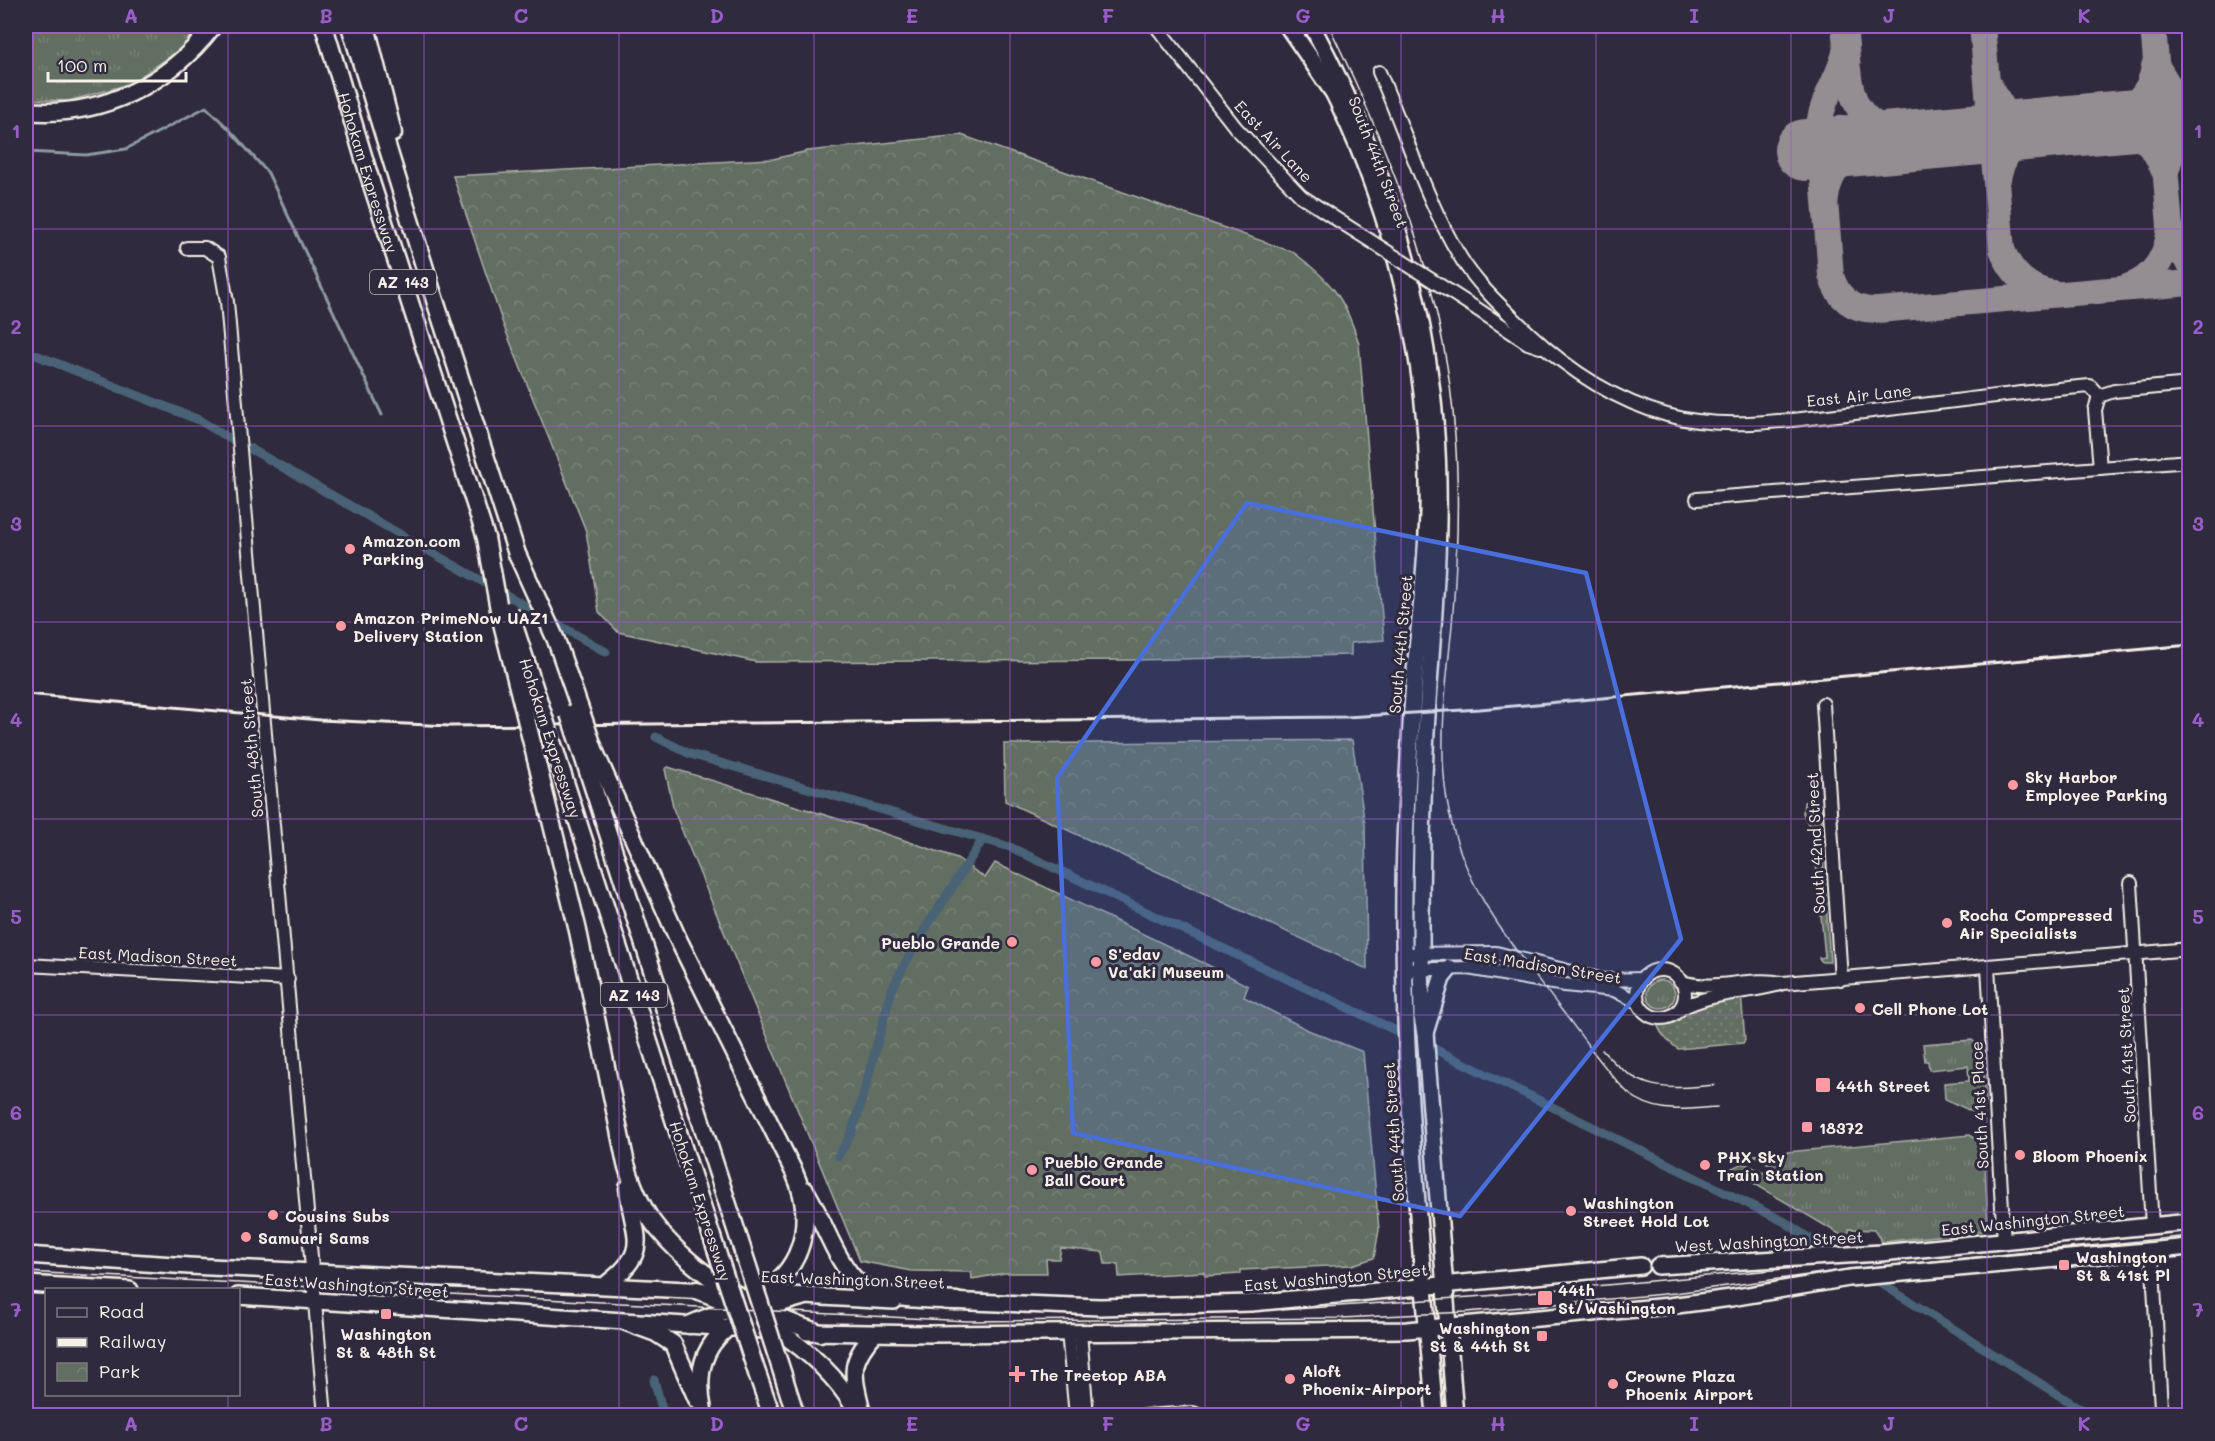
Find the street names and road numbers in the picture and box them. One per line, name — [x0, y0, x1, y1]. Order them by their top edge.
street label: Hohokam Expressway — [334, 89, 404, 255]
street label: South 44th Street — [1344, 93, 1414, 231]
street label: East Air Lane — [1230, 95, 1318, 187]
road number: AZ 143 — [370, 270, 436, 294]
street label: East Air Lane — [1806, 379, 1912, 411]
street label: South 44th Street — [1383, 574, 1417, 714]
street label: Hohokam Expressway — [515, 655, 587, 821]
street label: South 48th Street — [234, 678, 268, 818]
street label: South 42nd Street — [1801, 772, 1829, 914]
street label: East Madison Street — [78, 941, 238, 971]
street label: East Madison Street — [1463, 942, 1623, 988]
road number: AZ 143 — [601, 983, 667, 1007]
street label: South 41st Street — [2112, 987, 2140, 1123]
street label: South 41st Place — [1965, 1041, 1993, 1169]
street label: South 44th Street — [1378, 1062, 1408, 1202]
street label: Hohokam Expressway — [665, 1118, 737, 1284]
street label: East Washington Street — [1940, 1200, 2126, 1240]
street label: West Washington Street — [1674, 1226, 1864, 1256]
street label: East Washington Street — [1243, 1259, 1429, 1295]
street label: East Washington Street — [761, 1265, 945, 1293]
street label: East Washington Street — [264, 1268, 450, 1302]

